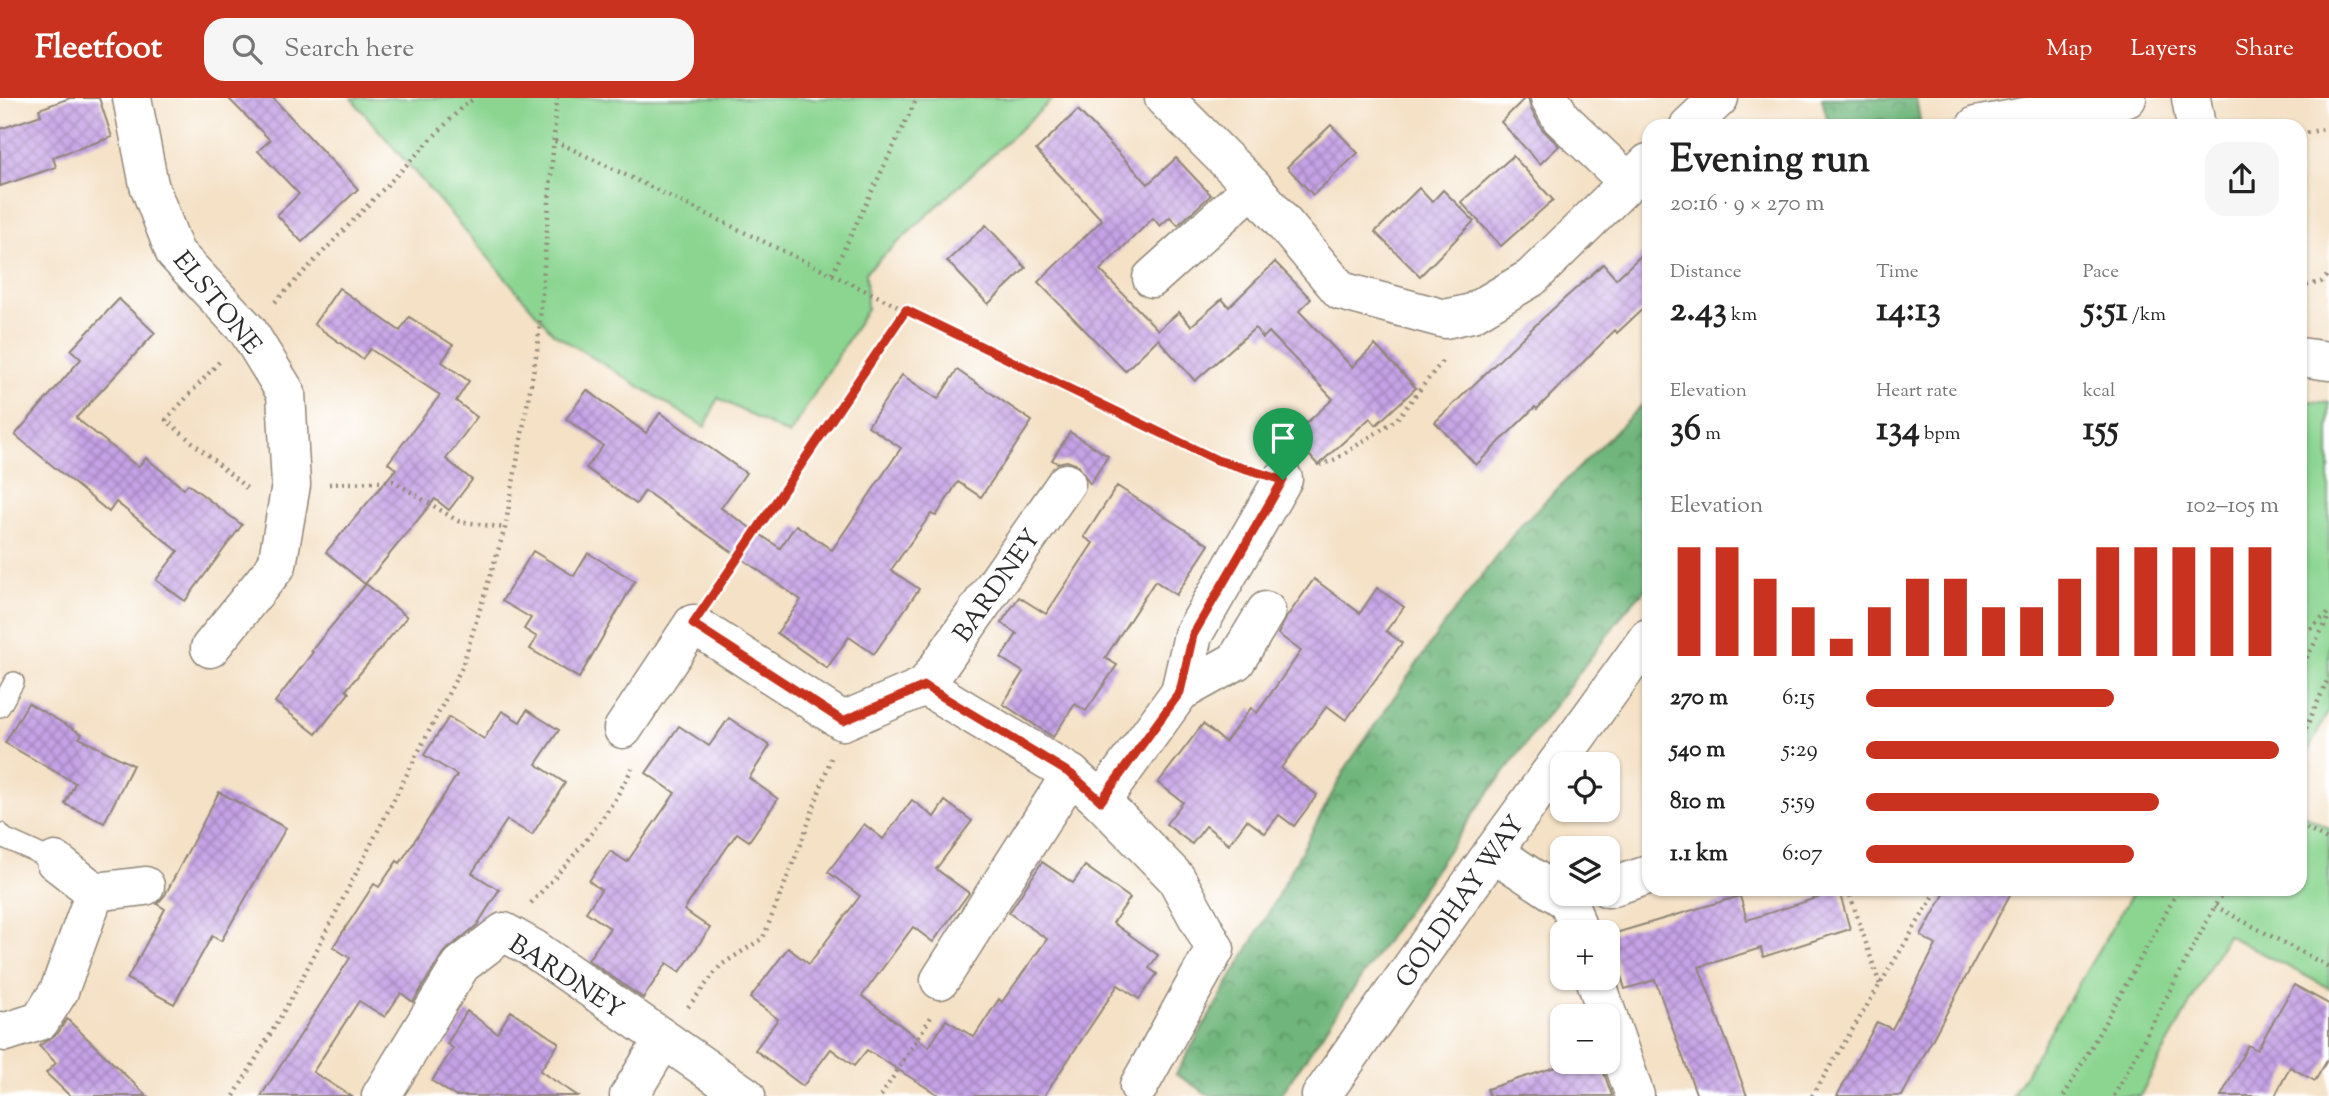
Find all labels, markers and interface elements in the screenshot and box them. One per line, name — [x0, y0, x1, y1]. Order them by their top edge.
search box — [204, 18, 694, 81]
text: Fleetfoot — [35, 25, 162, 73]
icon: search — [228, 30, 266, 68]
text: Search here — [284, 31, 414, 68]
text: Map — [2046, 32, 2092, 66]
text: Layers — [2130, 32, 2197, 66]
text: Share — [2235, 32, 2294, 66]
text: Evening run — [1670, 135, 1870, 189]
button: share — [2205, 142, 2279, 216]
text: 20:16 · 9 × 270 m — [1670, 188, 1825, 221]
street label: ELSTONE — [163, 244, 269, 363]
text: Distance — [1670, 259, 1742, 286]
text: Time — [1876, 259, 1919, 286]
text: Pace — [2083, 259, 2119, 286]
text: 2.43 — [1670, 286, 1727, 337]
text: 14:13 — [1876, 286, 1941, 337]
text: 5:51 — [2083, 286, 2128, 337]
text: km — [1727, 302, 1757, 329]
text: /km — [2128, 302, 2166, 329]
text: Elevation — [1670, 378, 1747, 405]
text: Heart rate — [1876, 378, 1957, 405]
text: kcal — [2083, 378, 2115, 405]
text: 36 — [1670, 405, 1701, 456]
text: 134 — [1876, 405, 1920, 456]
text: 155 — [2083, 405, 2119, 456]
pin — [1253, 408, 1313, 480]
icon: arrive — [1264, 419, 1302, 457]
text: m — [1701, 421, 1721, 448]
text: bpm — [1920, 421, 1961, 448]
text: Elevation — [1670, 490, 1763, 523]
text: 102–105 m — [2186, 490, 2279, 523]
street label: BARDNEY — [945, 522, 1051, 651]
text: 270 m — [1670, 682, 1728, 715]
text: 6:15 — [1782, 682, 1815, 715]
text: 540 m — [1670, 734, 1725, 767]
text: 5:29 — [1782, 734, 1818, 767]
map controls — [1550, 752, 1620, 1074]
button: locate — [1550, 752, 1620, 822]
text: 810 m — [1670, 786, 1725, 819]
text: 5:59 — [1782, 786, 1815, 819]
street label: GOLDHAY WAY — [1388, 809, 1534, 996]
button: layers — [1550, 836, 1620, 906]
text: 1.1 km — [1670, 838, 1728, 871]
text: 6:07 — [1782, 838, 1823, 871]
button: + — [1550, 920, 1620, 990]
street label: BARDNEY — [501, 927, 630, 1029]
button: − — [1550, 1004, 1620, 1074]

